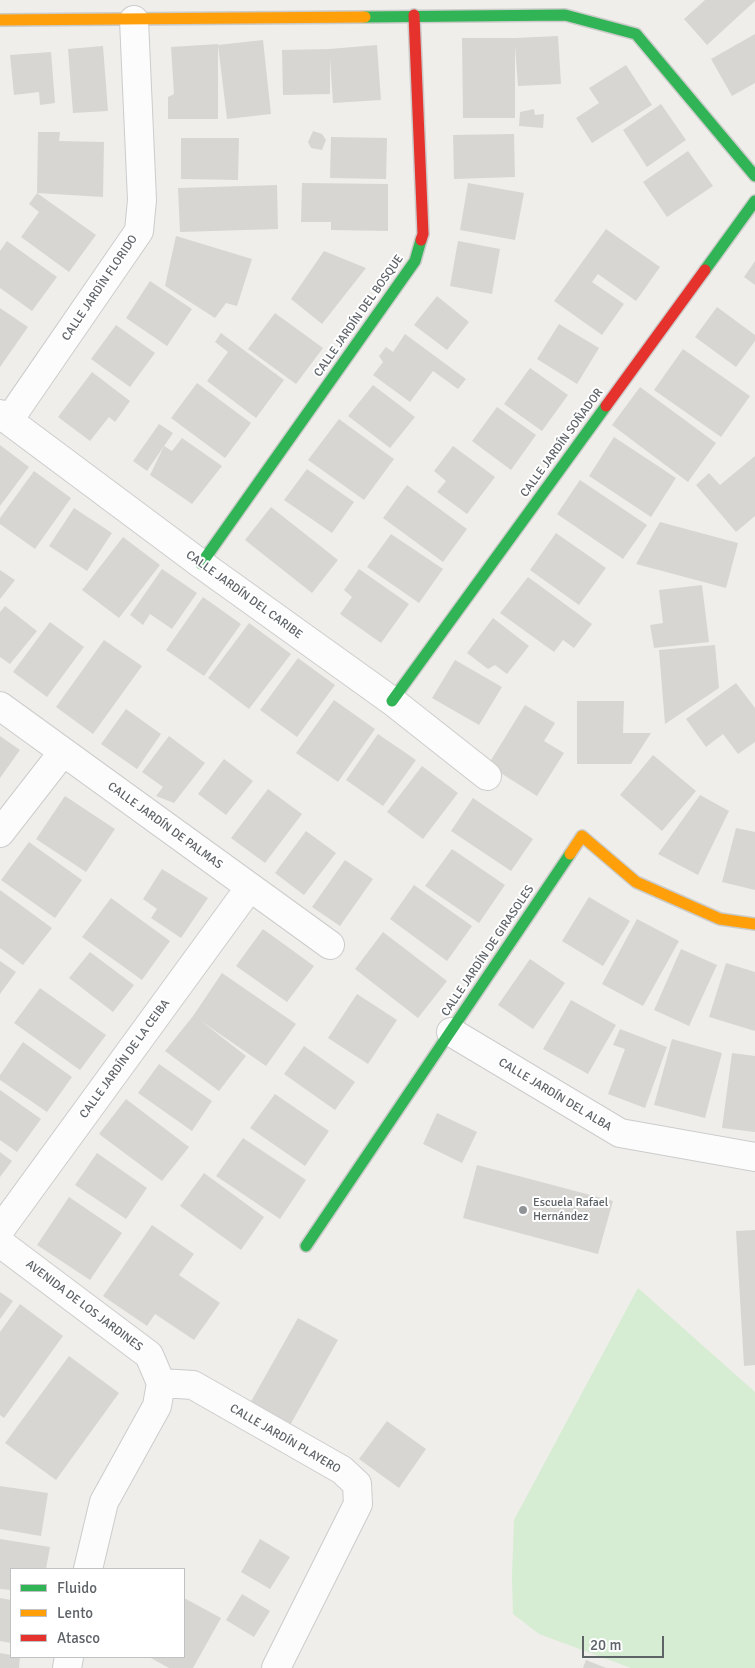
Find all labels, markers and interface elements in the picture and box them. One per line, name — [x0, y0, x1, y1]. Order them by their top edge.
street label: CALLE JARDÍN FLORIDO — [59, 232, 141, 344]
street label: CALLE JARDÍN DEL BOSQUE — [311, 252, 407, 380]
street label: CALLE JARDÍN SOÑADOR — [518, 386, 606, 500]
street label: CALLE JARDÍN DEL CARIBE — [183, 548, 305, 642]
street label: CALLE JARDÍN DE PALMAS — [105, 779, 225, 873]
street label: CALLE JARDÍN DE GIRASOLES — [439, 883, 537, 1019]
street label: CALLE JARDÍN DE LA CEIBA — [77, 997, 173, 1121]
street label: CALLE JARDÍN DEL ALBA — [496, 1055, 614, 1135]
place label: Escuela Rafael Hernández — [533, 1196, 608, 1224]
marker: Escuela Rafael Hernández — [517, 1204, 529, 1216]
street label: AVENIDA DE LOS JARDINES — [23, 1257, 145, 1355]
street label: CALLE JARDÍN PLAYERO — [227, 1401, 343, 1477]
legend — [10, 1568, 185, 1658]
text: Fluido — [57, 1579, 97, 1597]
text: Lento — [57, 1604, 93, 1622]
scale bar — [585, 1626, 668, 1658]
text: Atasco — [57, 1629, 100, 1647]
text: 20 m — [590, 1636, 621, 1654]

